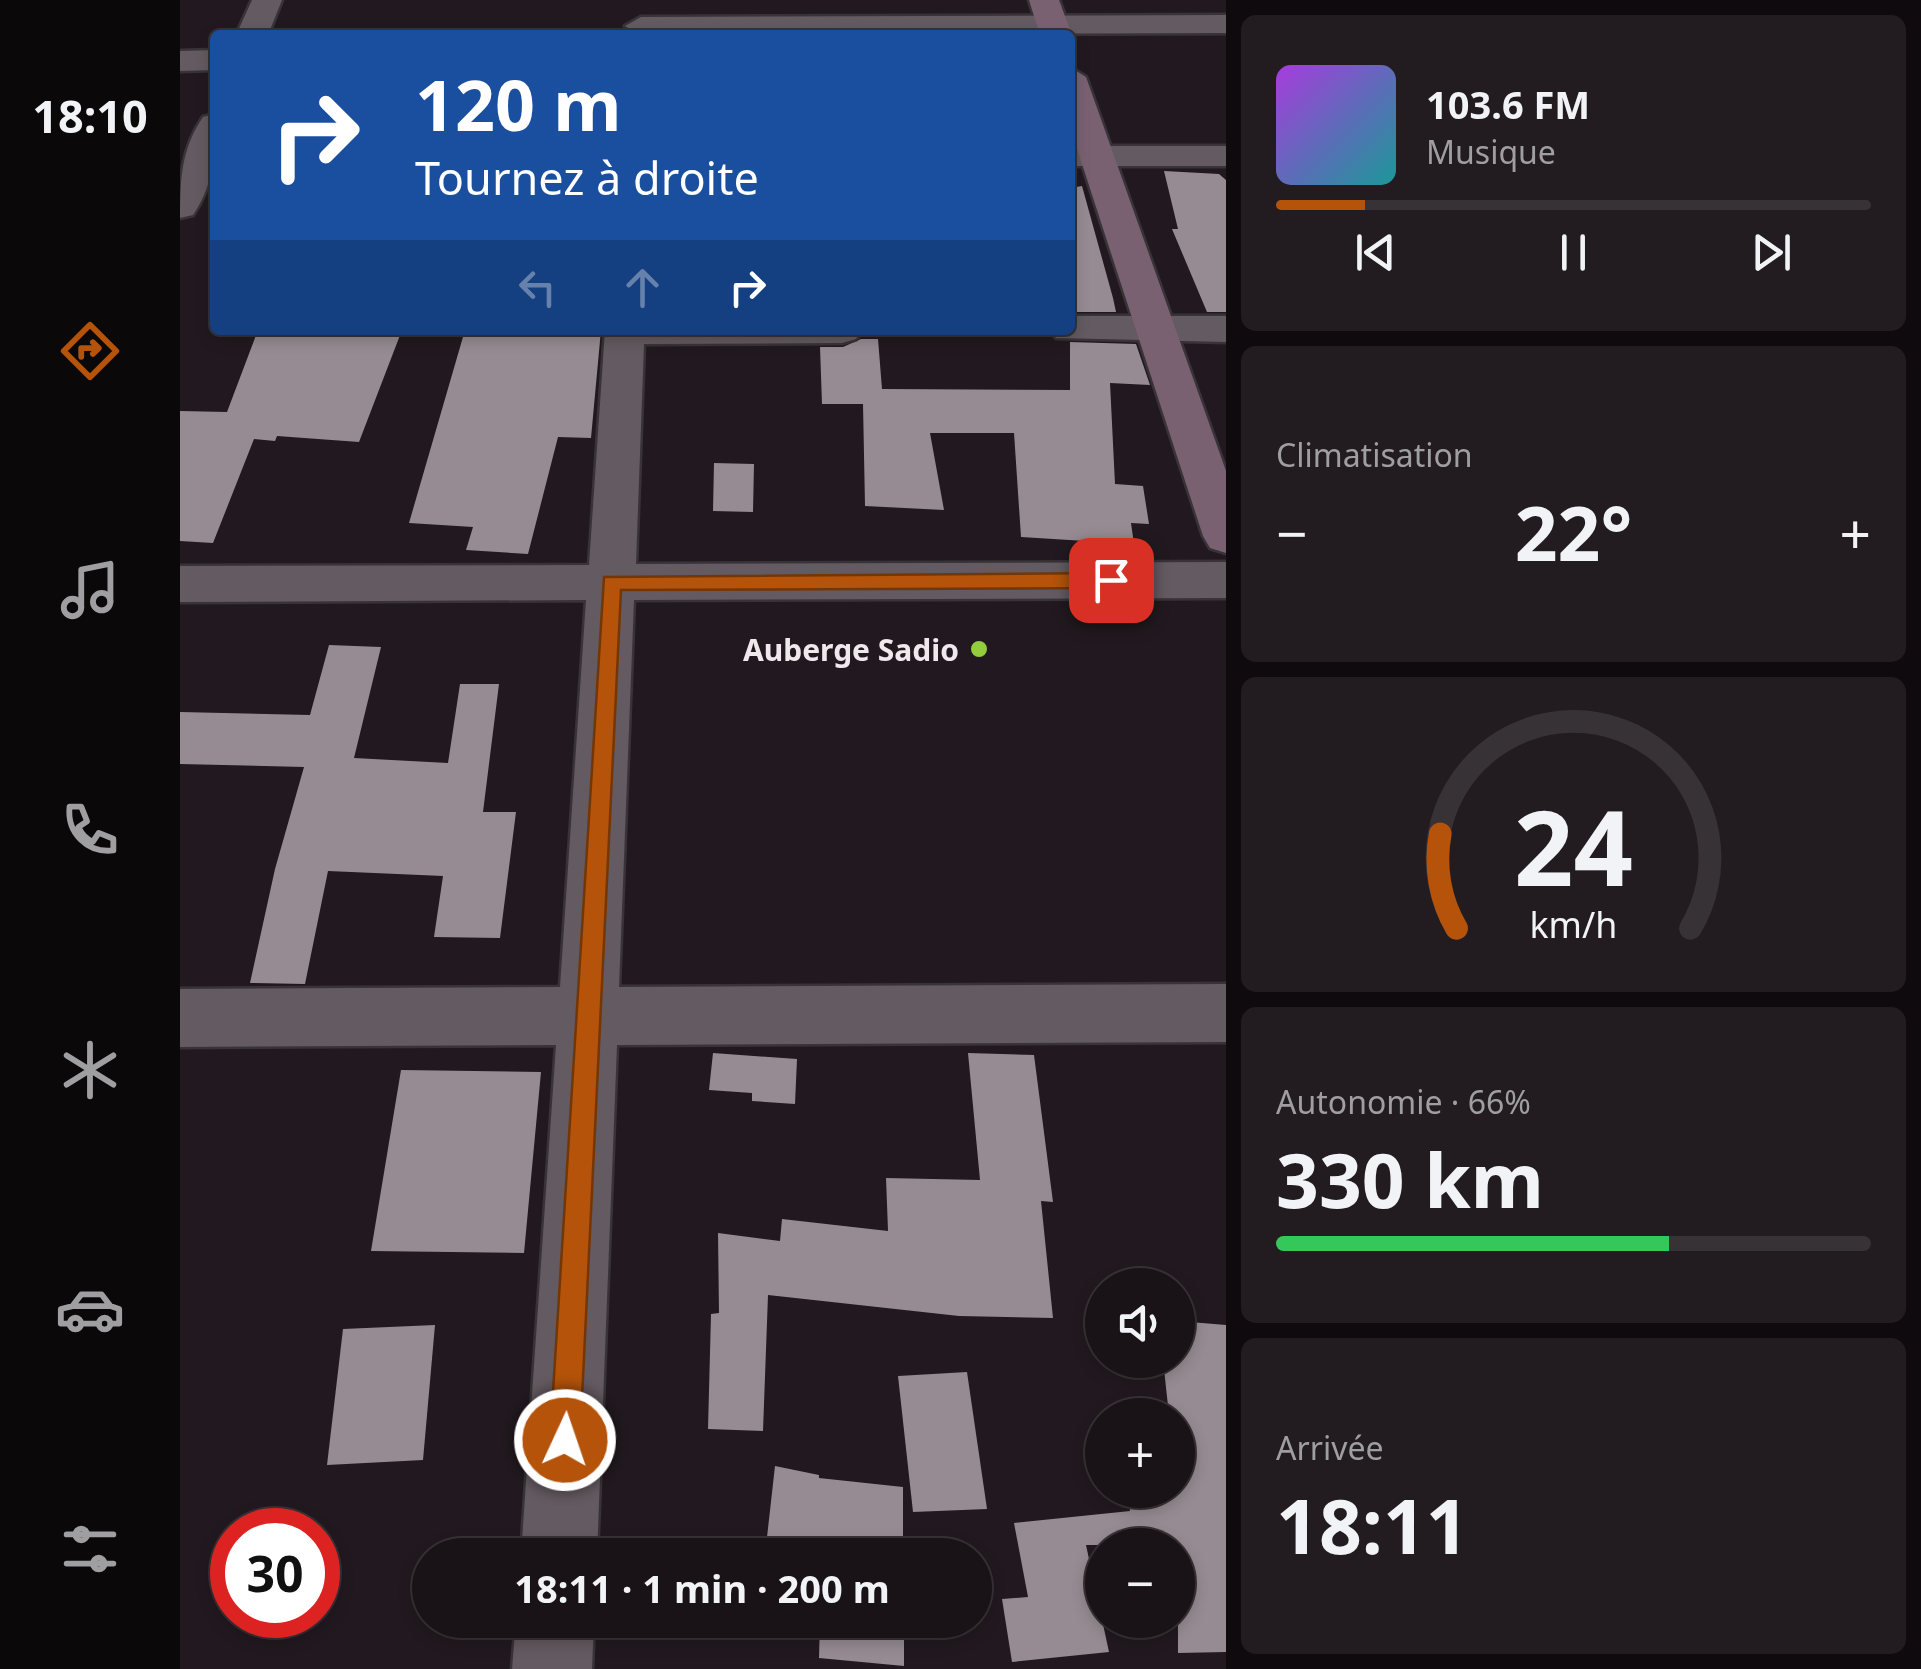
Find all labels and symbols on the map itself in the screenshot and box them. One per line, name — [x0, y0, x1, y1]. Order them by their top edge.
pin — [1069, 538, 1154, 623]
place label: Auberge Sadio — [743, 629, 959, 670]
marker: Auberge Sadio — [968, 638, 990, 660]
position arrow — [513, 1388, 617, 1492]
speed limit sign: 30 — [210, 1508, 340, 1638]

